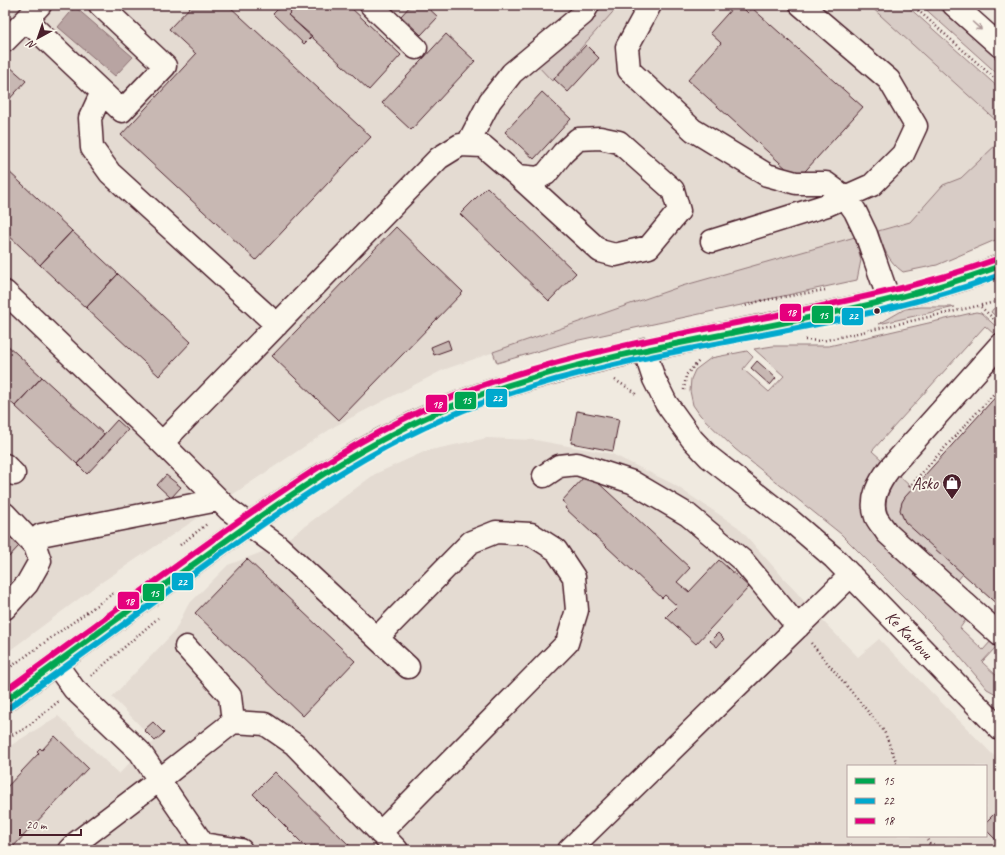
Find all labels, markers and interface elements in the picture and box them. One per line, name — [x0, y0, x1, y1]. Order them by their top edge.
north arrow — [18, 18, 58, 58]
one-way arrow — [972, 21, 982, 30]
text: N — [23, 37, 39, 53]
line badge: 18 — [779, 303, 802, 322]
text: 18 — [786, 305, 798, 319]
line badge: 15 — [811, 305, 834, 324]
unlabelled marker — [872, 306, 882, 316]
line badge: 22 — [841, 307, 864, 326]
text: 15 — [818, 308, 829, 322]
text: 22 — [848, 309, 859, 323]
line badge: 22 — [485, 388, 508, 408]
line badge: 15 — [454, 391, 477, 410]
text: 22 — [492, 391, 503, 405]
text: 15 — [461, 393, 472, 407]
line badge: 18 — [425, 394, 448, 413]
text: 18 — [432, 397, 444, 411]
shop icon: Asko — [941, 472, 963, 500]
place label: Asko — [912, 473, 939, 494]
line badge: 22 — [171, 572, 194, 591]
text: 22 — [177, 575, 188, 589]
line badge: 15 — [142, 583, 165, 602]
text: 15 — [149, 586, 160, 600]
line badge: 18 — [117, 591, 140, 610]
text: 18 — [124, 594, 136, 608]
street label: Ke Karlovu — [881, 606, 938, 665]
legend — [847, 765, 987, 837]
text: 15 — [883, 773, 894, 789]
text: 22 — [883, 793, 895, 809]
scale bar — [20, 811, 81, 837]
text: 18 — [883, 813, 895, 829]
text: 20 m — [26, 817, 48, 833]

